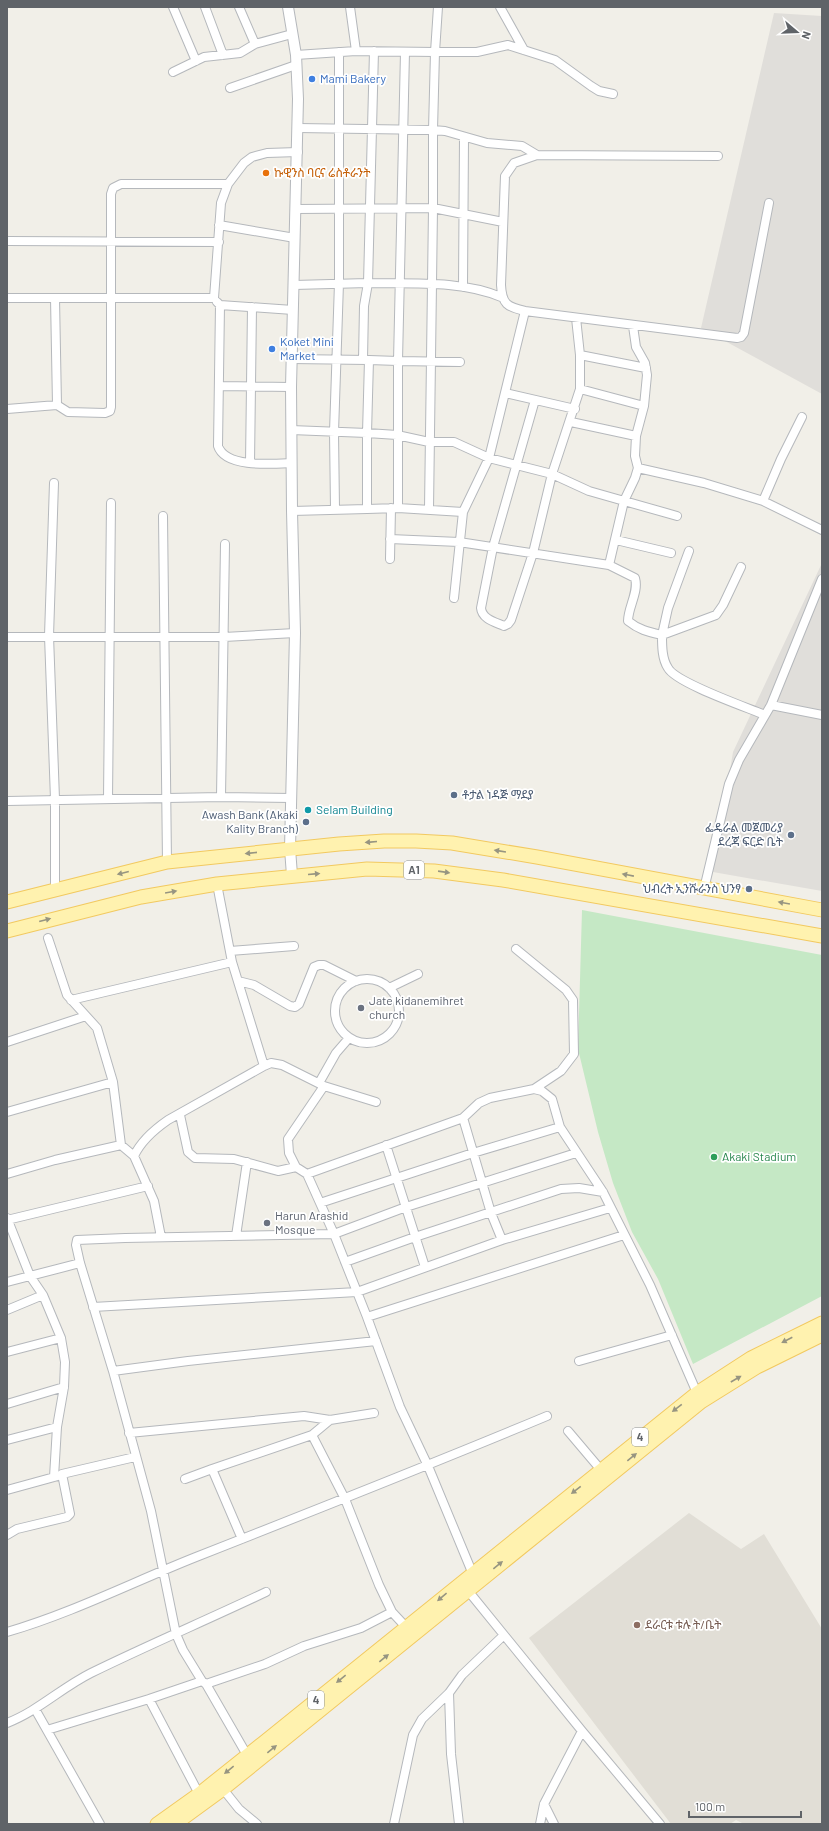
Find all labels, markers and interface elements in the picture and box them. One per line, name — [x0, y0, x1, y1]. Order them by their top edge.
north arrow — [777, 12, 817, 52]
text: N — [800, 30, 814, 41]
place label: Mami Bakery — [320, 71, 387, 85]
marker: Mami Bakery — [307, 74, 317, 84]
place label: ኩዊንስ ባርና ሬስቶራንት — [274, 165, 371, 179]
marker: ኩዊንስ ባርና ሬስቶራንት — [261, 168, 271, 178]
place label: Koket Mini Market — [280, 334, 334, 362]
marker: Koket Mini Market — [267, 344, 277, 354]
place label: ቶታል ነዳጅ ማደያ — [462, 787, 534, 801]
marker: ቶታል ነዳጅ ማደያ — [449, 790, 459, 800]
place label: Selam Building — [316, 802, 393, 816]
marker: Selam Building — [303, 805, 313, 815]
place label: Awash Bank (Akaki Kality Branch) — [202, 807, 299, 835]
marker: Awash Bank (Akaki Kality Branch) — [301, 817, 311, 827]
place label: ፌዴራል መጀመሪያ ደረጃ ፍርድ ቤት — [705, 820, 784, 848]
marker: ፌዴራል መጀመሪያ ደረጃ ፍርድ ቤት — [786, 830, 796, 840]
one-way arrow — [365, 838, 377, 845]
one-way arrow — [494, 848, 506, 854]
one-way arrow — [245, 850, 257, 857]
road number: A1 — [404, 861, 424, 879]
one-way arrow — [438, 869, 450, 875]
one-way arrow — [117, 870, 129, 876]
one-way arrow — [308, 870, 320, 877]
one-way arrow — [622, 871, 634, 877]
place label: ህብረት ኢንሹራንስ ህንፃ — [642, 881, 741, 895]
marker: ህብረት ኢንሹራንስ ህንፃ — [744, 884, 754, 894]
one-way arrow — [165, 888, 177, 894]
one-way arrow — [777, 900, 790, 906]
one-way arrow — [38, 917, 51, 923]
place label: Jate kidanemihret church — [369, 993, 464, 1021]
marker: Jate kidanemihret church — [356, 1003, 366, 1013]
place label: Akaki Stadium — [722, 1149, 796, 1163]
marker: Akaki Stadium — [709, 1152, 719, 1162]
place label: Harun Arashid Mosque — [275, 1208, 348, 1236]
marker: Harun Arashid Mosque — [262, 1218, 272, 1228]
one-way arrow — [781, 1337, 793, 1343]
one-way arrow — [730, 1376, 742, 1383]
one-way arrow — [671, 1404, 682, 1412]
road number: 4 — [632, 1428, 648, 1446]
one-way arrow — [627, 1452, 637, 1461]
one-way arrow — [570, 1486, 581, 1494]
one-way arrow — [493, 1561, 504, 1569]
one-way arrow — [437, 1593, 448, 1602]
place label: ደራርቱ ቱሉ ት/ቤት — [645, 1617, 722, 1631]
marker: ደራርቱ ቱሉ ት/ቤት — [632, 1620, 642, 1630]
one-way arrow — [378, 1654, 389, 1663]
one-way arrow — [336, 1675, 347, 1684]
road number: 4 — [308, 1691, 324, 1709]
one-way arrow — [267, 1745, 278, 1753]
one-way arrow — [224, 1765, 235, 1774]
scale bar — [689, 1793, 801, 1819]
text: 100 m — [695, 1799, 725, 1813]

